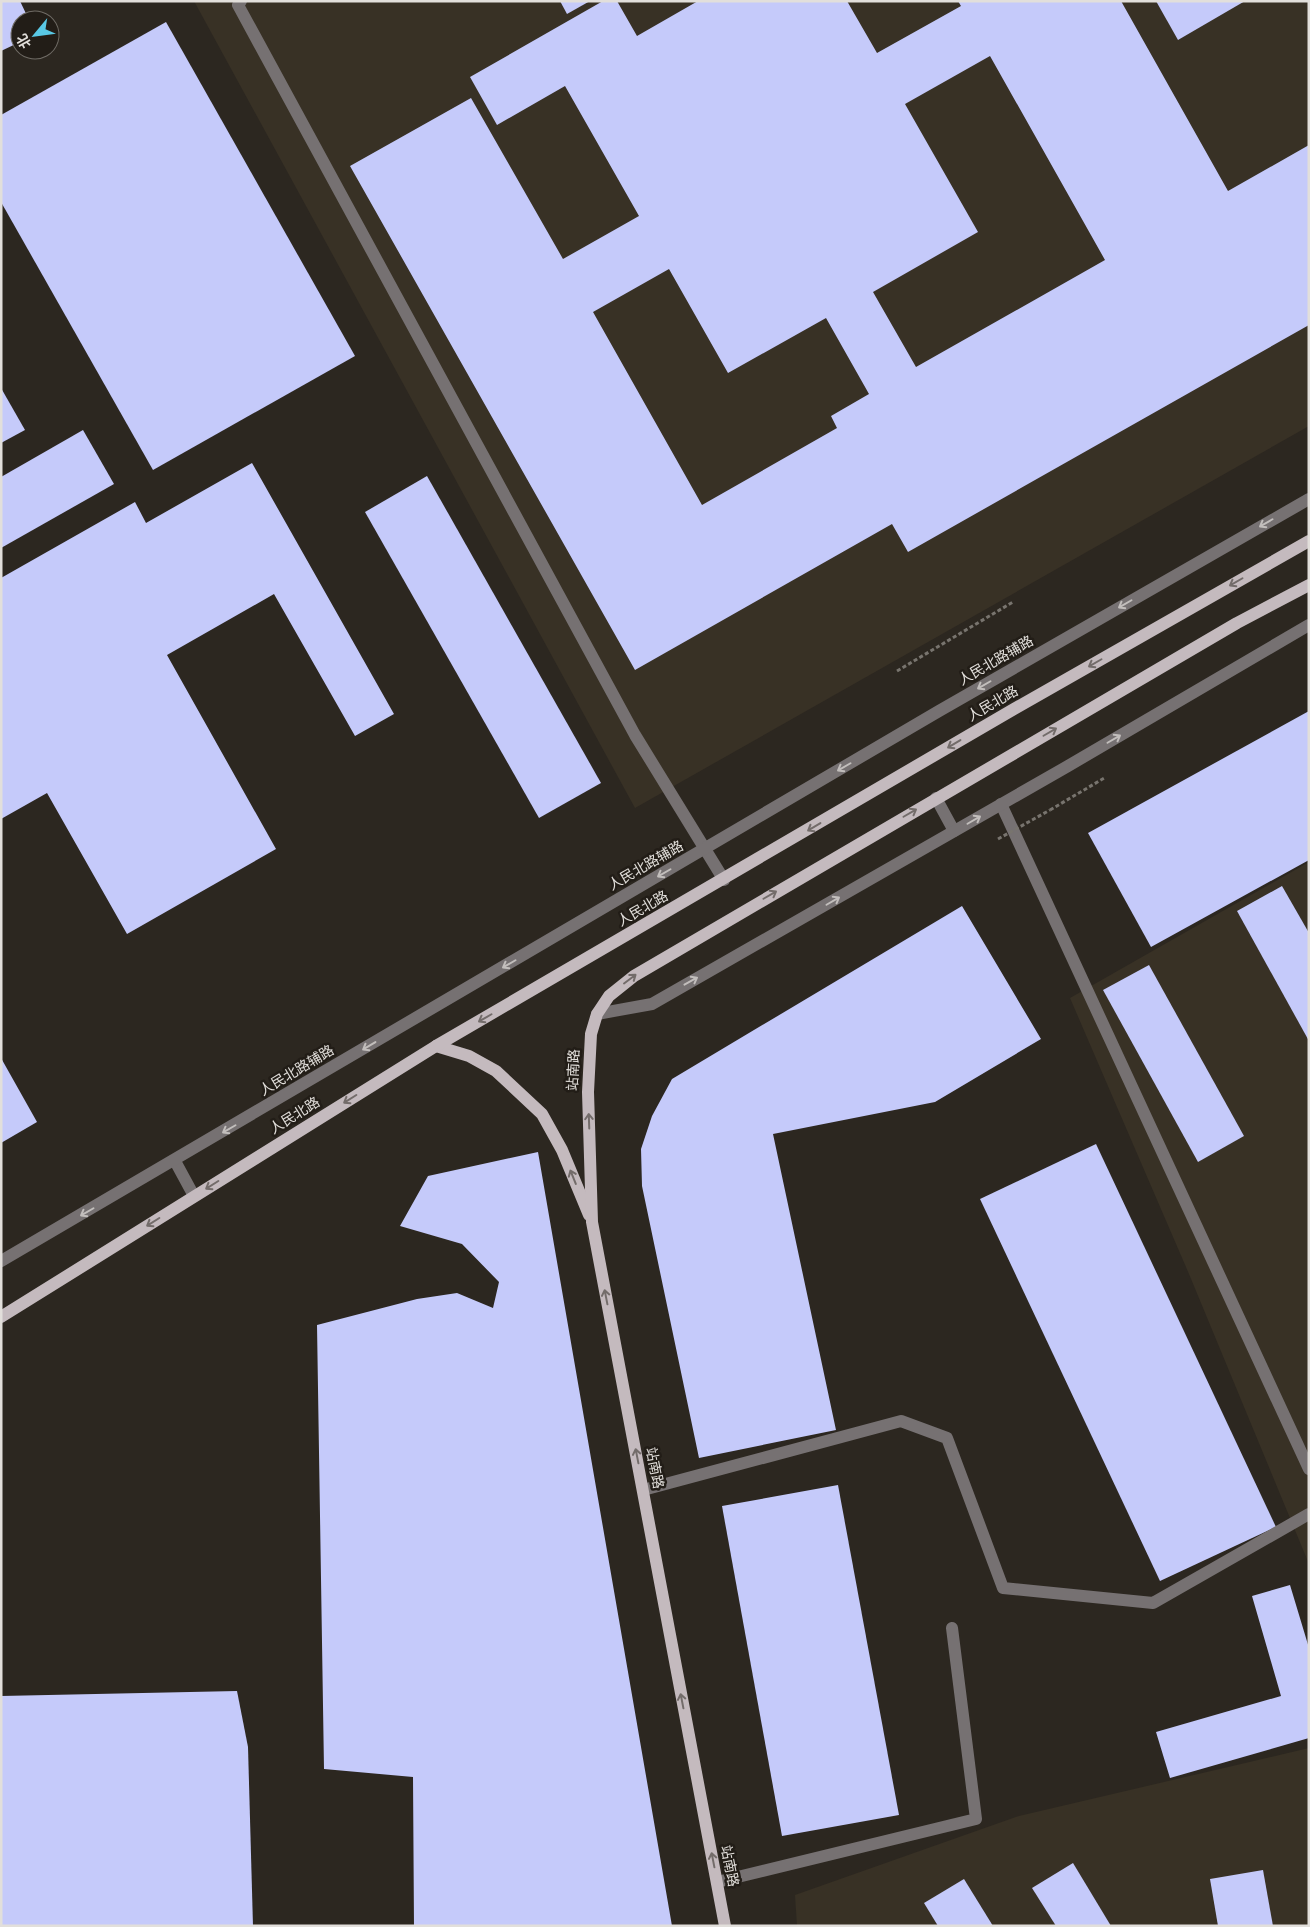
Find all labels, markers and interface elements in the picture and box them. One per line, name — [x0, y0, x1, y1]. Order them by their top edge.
north arrow — [10, 10, 60, 60]
text: 北 — [12, 30, 37, 52]
one-way arrow — [1260, 519, 1274, 529]
one-way arrow — [1229, 578, 1244, 587]
one-way arrow — [1118, 599, 1133, 609]
street label: 人民北路辅路 — [955, 631, 1037, 691]
one-way arrow — [1088, 658, 1102, 668]
one-way arrow — [977, 680, 992, 690]
street label: 人民北路 — [964, 681, 1022, 727]
one-way arrow — [1043, 726, 1057, 736]
one-way arrow — [1107, 733, 1121, 743]
one-way arrow — [947, 739, 962, 749]
one-way arrow — [838, 762, 852, 772]
one-way arrow — [902, 808, 916, 818]
one-way arrow — [966, 815, 980, 825]
one-way arrow — [808, 822, 822, 832]
street label: 人民北路辅路 — [605, 836, 687, 896]
one-way arrow — [657, 868, 671, 878]
street label: 人民北路 — [614, 886, 672, 932]
one-way arrow — [762, 890, 776, 900]
one-way arrow — [825, 896, 839, 906]
one-way arrow — [502, 959, 516, 969]
one-way arrow — [623, 974, 637, 984]
one-way arrow — [684, 976, 698, 986]
one-way arrow — [478, 1013, 492, 1023]
street label: 人民北路辅路 — [256, 1041, 338, 1101]
one-way arrow — [362, 1042, 376, 1052]
street label: 站南路 — [563, 1049, 585, 1091]
street label: 人民北路 — [266, 1093, 324, 1139]
one-way arrow — [344, 1095, 358, 1105]
one-way arrow — [584, 1113, 593, 1129]
one-way arrow — [222, 1125, 236, 1135]
one-way arrow — [568, 1170, 577, 1185]
one-way arrow — [206, 1181, 220, 1191]
one-way arrow — [81, 1207, 95, 1217]
one-way arrow — [146, 1217, 160, 1228]
one-way arrow — [600, 1289, 610, 1305]
street label: 站南路 — [640, 1445, 668, 1491]
one-way arrow — [631, 1449, 641, 1465]
one-way arrow — [677, 1693, 686, 1709]
street label: 站南路 — [715, 1843, 743, 1889]
one-way arrow — [708, 1853, 718, 1869]

